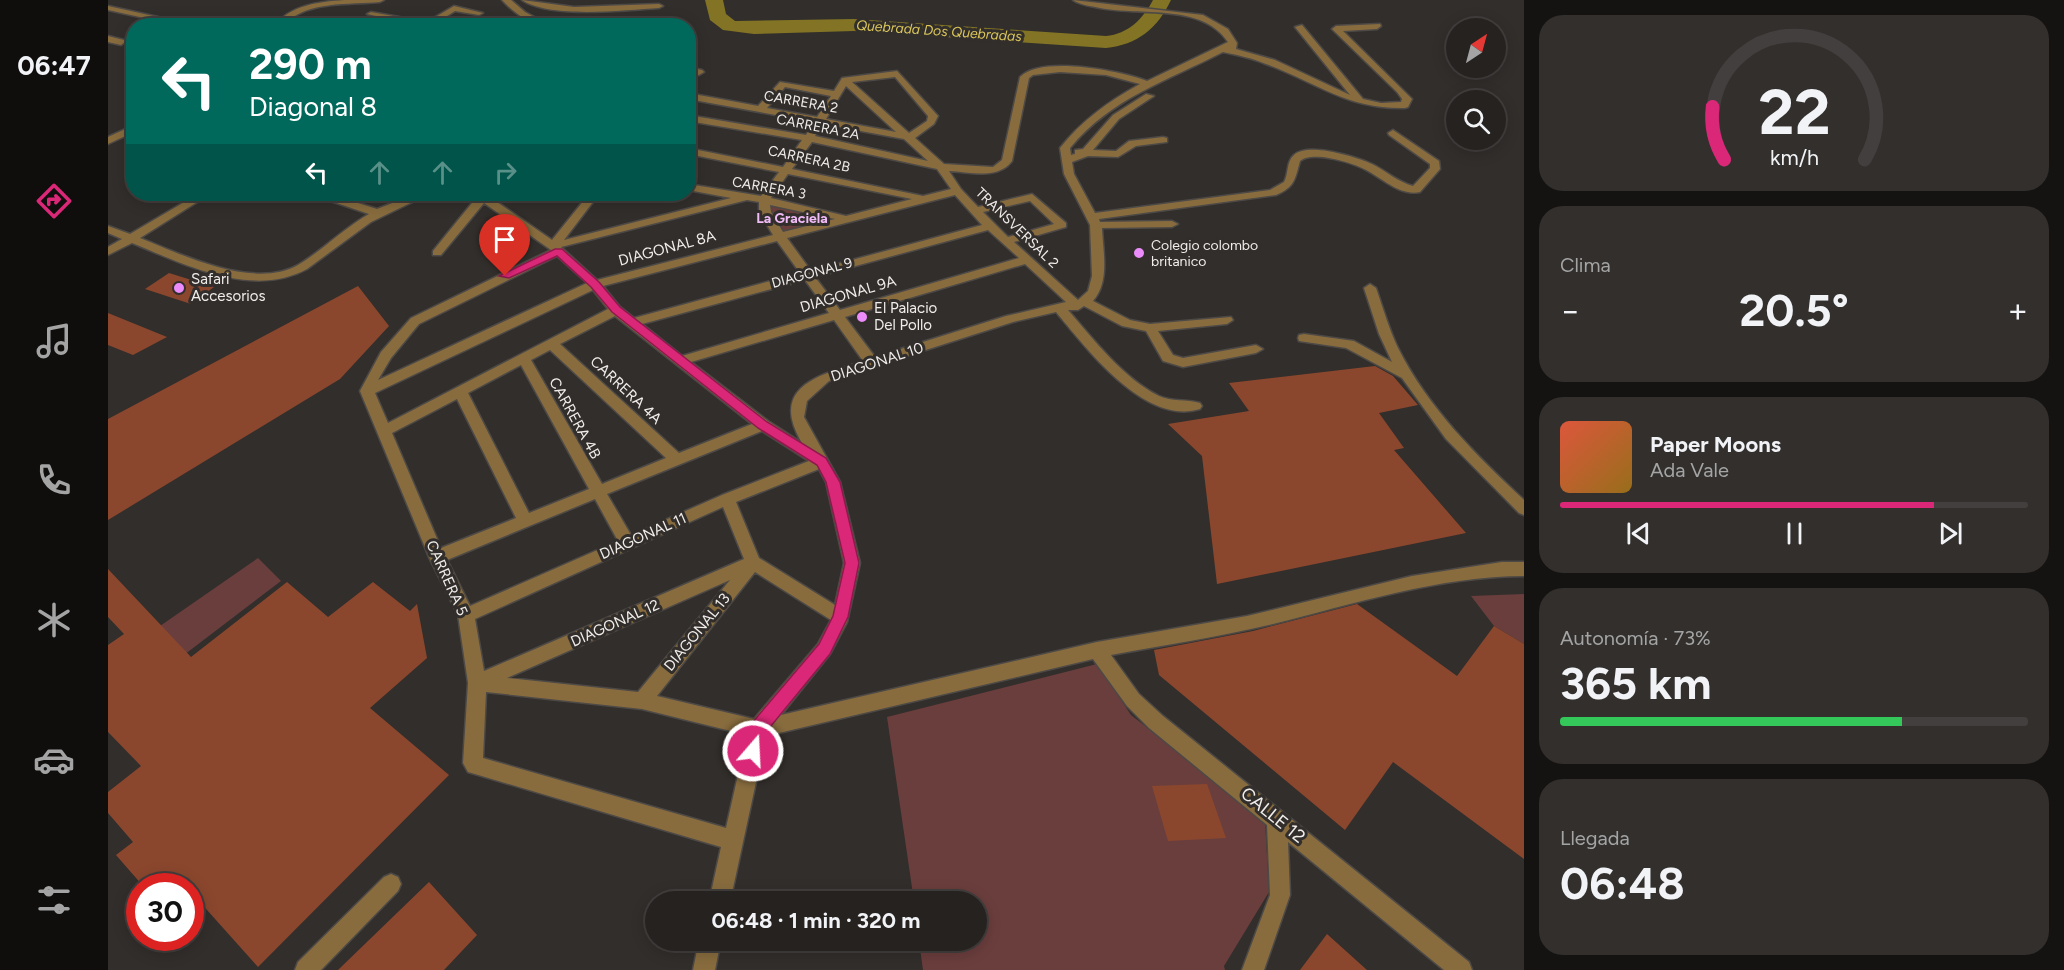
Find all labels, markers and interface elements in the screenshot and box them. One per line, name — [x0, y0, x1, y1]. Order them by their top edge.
water label: Quebrada Dos Quebradas — [856, 17, 1023, 45]
north arrow — [1446, 18, 1506, 78]
map controls — [1446, 18, 1506, 150]
text: 290 m — [249, 39, 372, 90]
icon: left — [150, 42, 228, 120]
text: 06:47 — [17, 49, 91, 82]
text: 22 — [1758, 75, 1830, 150]
street label: CARRERA 2 — [763, 87, 839, 117]
text: Diagonal 8 — [249, 90, 377, 123]
button: search — [1446, 90, 1506, 150]
street label: CARRERA 2A — [775, 111, 862, 143]
street label: CARRERA 2B — [766, 142, 852, 176]
text: km/h — [1770, 145, 1818, 170]
icon: left — [300, 156, 333, 189]
icon: ahead — [363, 156, 396, 189]
icon: ahead — [426, 156, 459, 189]
icon: right — [489, 156, 522, 189]
street label: CARRERA 3 — [731, 173, 807, 203]
icon: directions — [33, 180, 75, 222]
street label: TRANSVERSAL 2 — [972, 184, 1062, 272]
district label: La Graciela — [756, 210, 828, 227]
pin — [479, 214, 530, 276]
icon: arrive — [488, 223, 521, 256]
street label: DIAGONAL 8A — [616, 226, 718, 270]
place label: Colegio colombo britanico — [1151, 237, 1258, 270]
marker: Colegio colombo britanico — [1132, 246, 1146, 260]
text: Clima — [1560, 253, 1611, 277]
street label: DIAGONAL 9 — [770, 254, 854, 292]
place label: Safari Accesorios — [191, 270, 265, 305]
street label: DIAGONAL 9A — [798, 272, 898, 316]
marker: Safari Accesorios — [172, 281, 186, 295]
text: 20.5° — [1739, 283, 1849, 337]
text: − — [1560, 291, 1581, 330]
text: + — [2007, 291, 2028, 330]
place label: El Palacio Del Pollo — [874, 299, 938, 334]
marker: El Palacio Del Pollo — [855, 310, 869, 324]
icon: music — [33, 320, 75, 362]
street label: DIAGONAL 10 — [828, 339, 926, 385]
street label: CARRERA 4A — [586, 352, 666, 428]
street label: CARRERA 4B — [545, 374, 605, 462]
text: Paper Moons — [1650, 431, 1781, 458]
text: Ada Vale — [1650, 458, 1729, 482]
icon: phone — [33, 459, 75, 501]
street label: DIAGONAL 11 — [597, 509, 689, 563]
icon: previous — [1622, 517, 1655, 550]
icon: pause — [1778, 517, 1811, 550]
icon: next — [1934, 517, 1967, 550]
street label: CARRERA 5 — [422, 538, 472, 618]
street label: DIAGONAL 13 — [660, 589, 734, 675]
street label: DIAGONAL 12 — [568, 595, 662, 651]
icon: climate — [33, 599, 75, 641]
text: Autonomía · 73% — [1560, 626, 1711, 650]
text: 365 km — [1560, 656, 1711, 710]
position arrow — [721, 719, 785, 783]
icon: car — [33, 739, 75, 781]
street label: CALLE 12 — [1236, 782, 1310, 848]
text: Llegada — [1560, 826, 1630, 850]
text: 06:48 — [1560, 856, 1685, 910]
speed limit sign: 30 — [126, 873, 204, 951]
icon: filters — [33, 879, 75, 921]
text: 06:48 · 1 min · 320 m — [711, 907, 921, 934]

